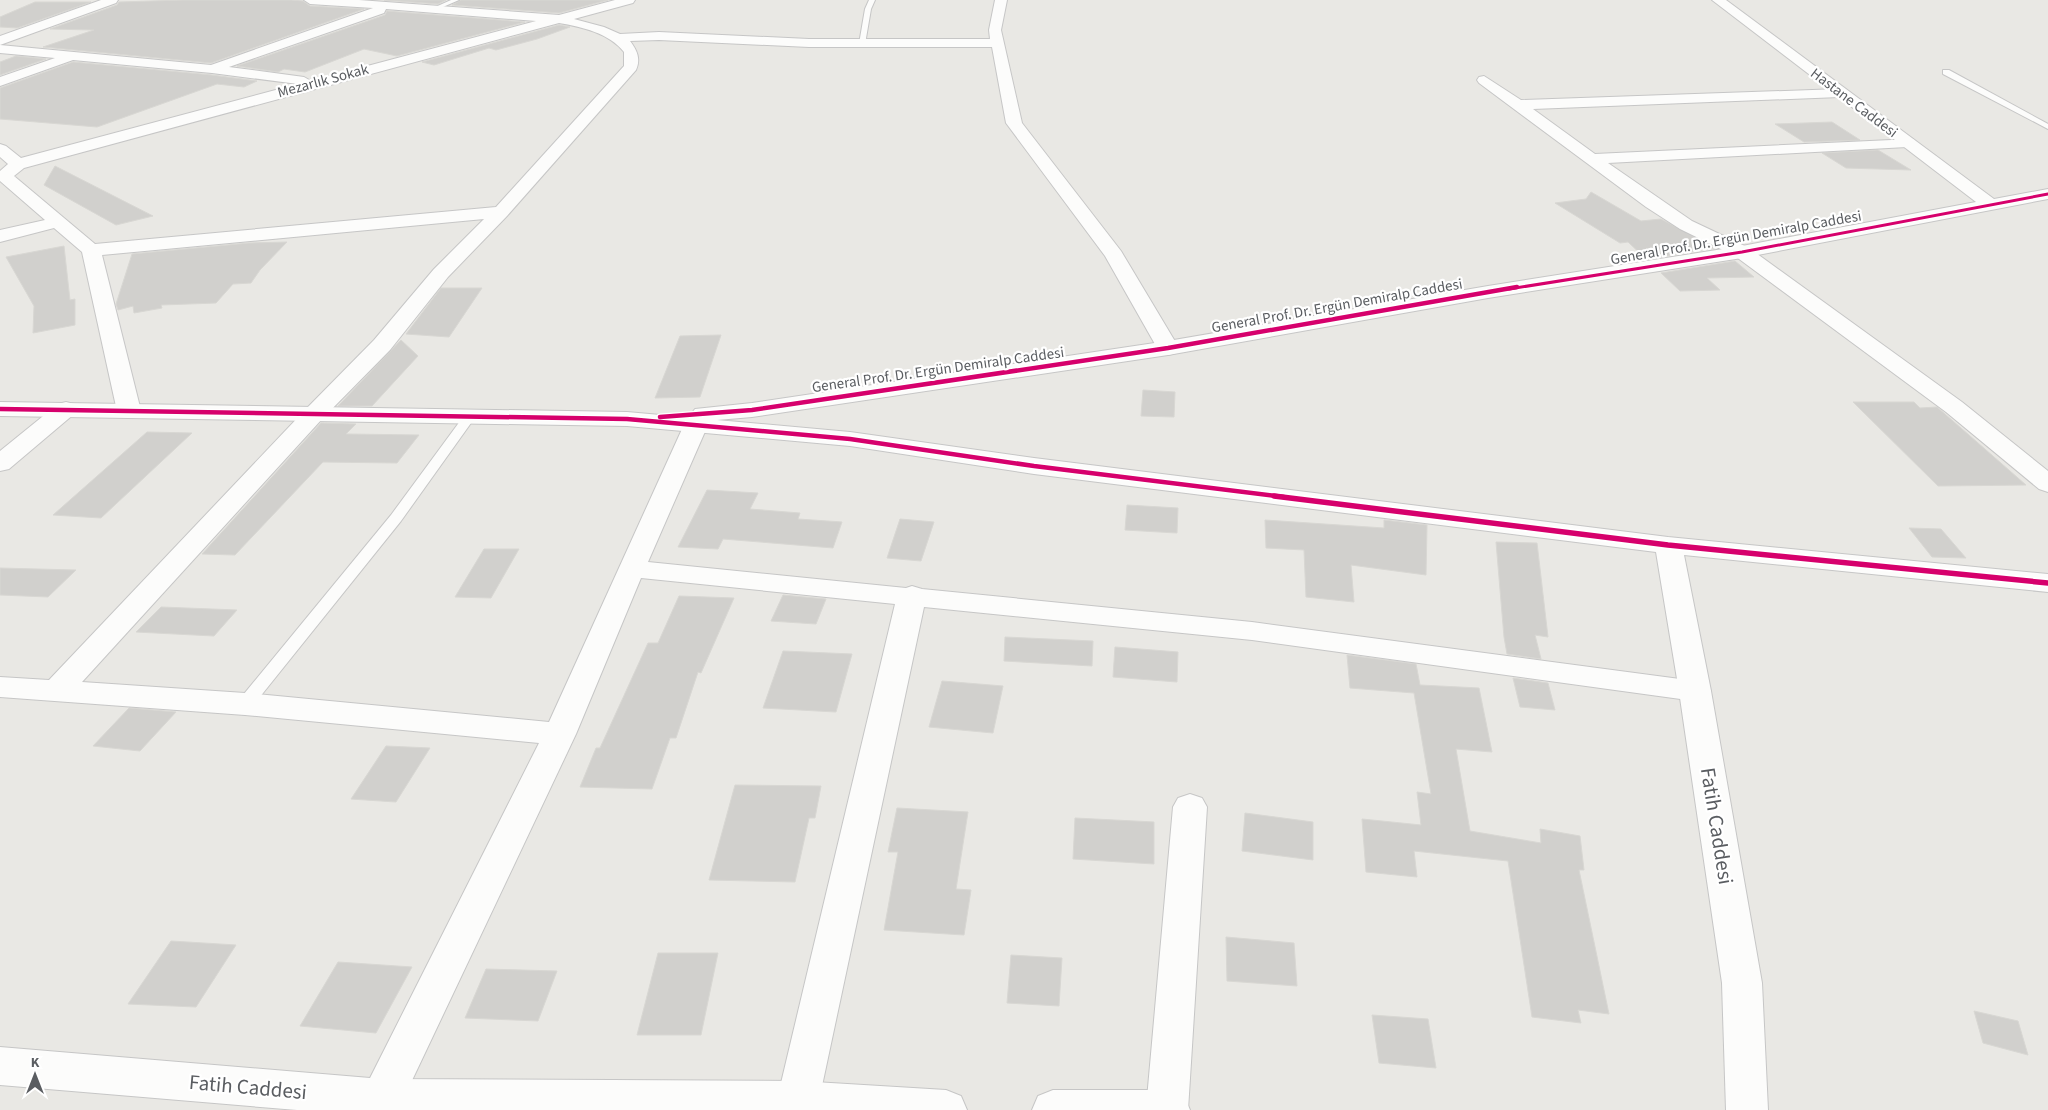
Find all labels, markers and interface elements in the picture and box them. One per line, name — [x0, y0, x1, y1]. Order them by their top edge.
street label: Mezarlık Sokak — [275, 59, 371, 103]
street label: Hastane Caddesi — [1806, 63, 1902, 143]
street label: General Prof. Dr. Ergün Demiralp Caddesi — [1609, 206, 1863, 270]
street label: General Prof. Dr. Ergün Demiralp Caddesi — [1210, 274, 1464, 338]
street label: General Prof. Dr. Ergün Demiralp Caddesi — [811, 342, 1065, 398]
street label: Fatih Caddesi — [1693, 765, 1741, 887]
north arrow — [10, 1050, 60, 1100]
text: K — [31, 1053, 40, 1073]
street label: Fatih Caddesi — [188, 1067, 308, 1107]

